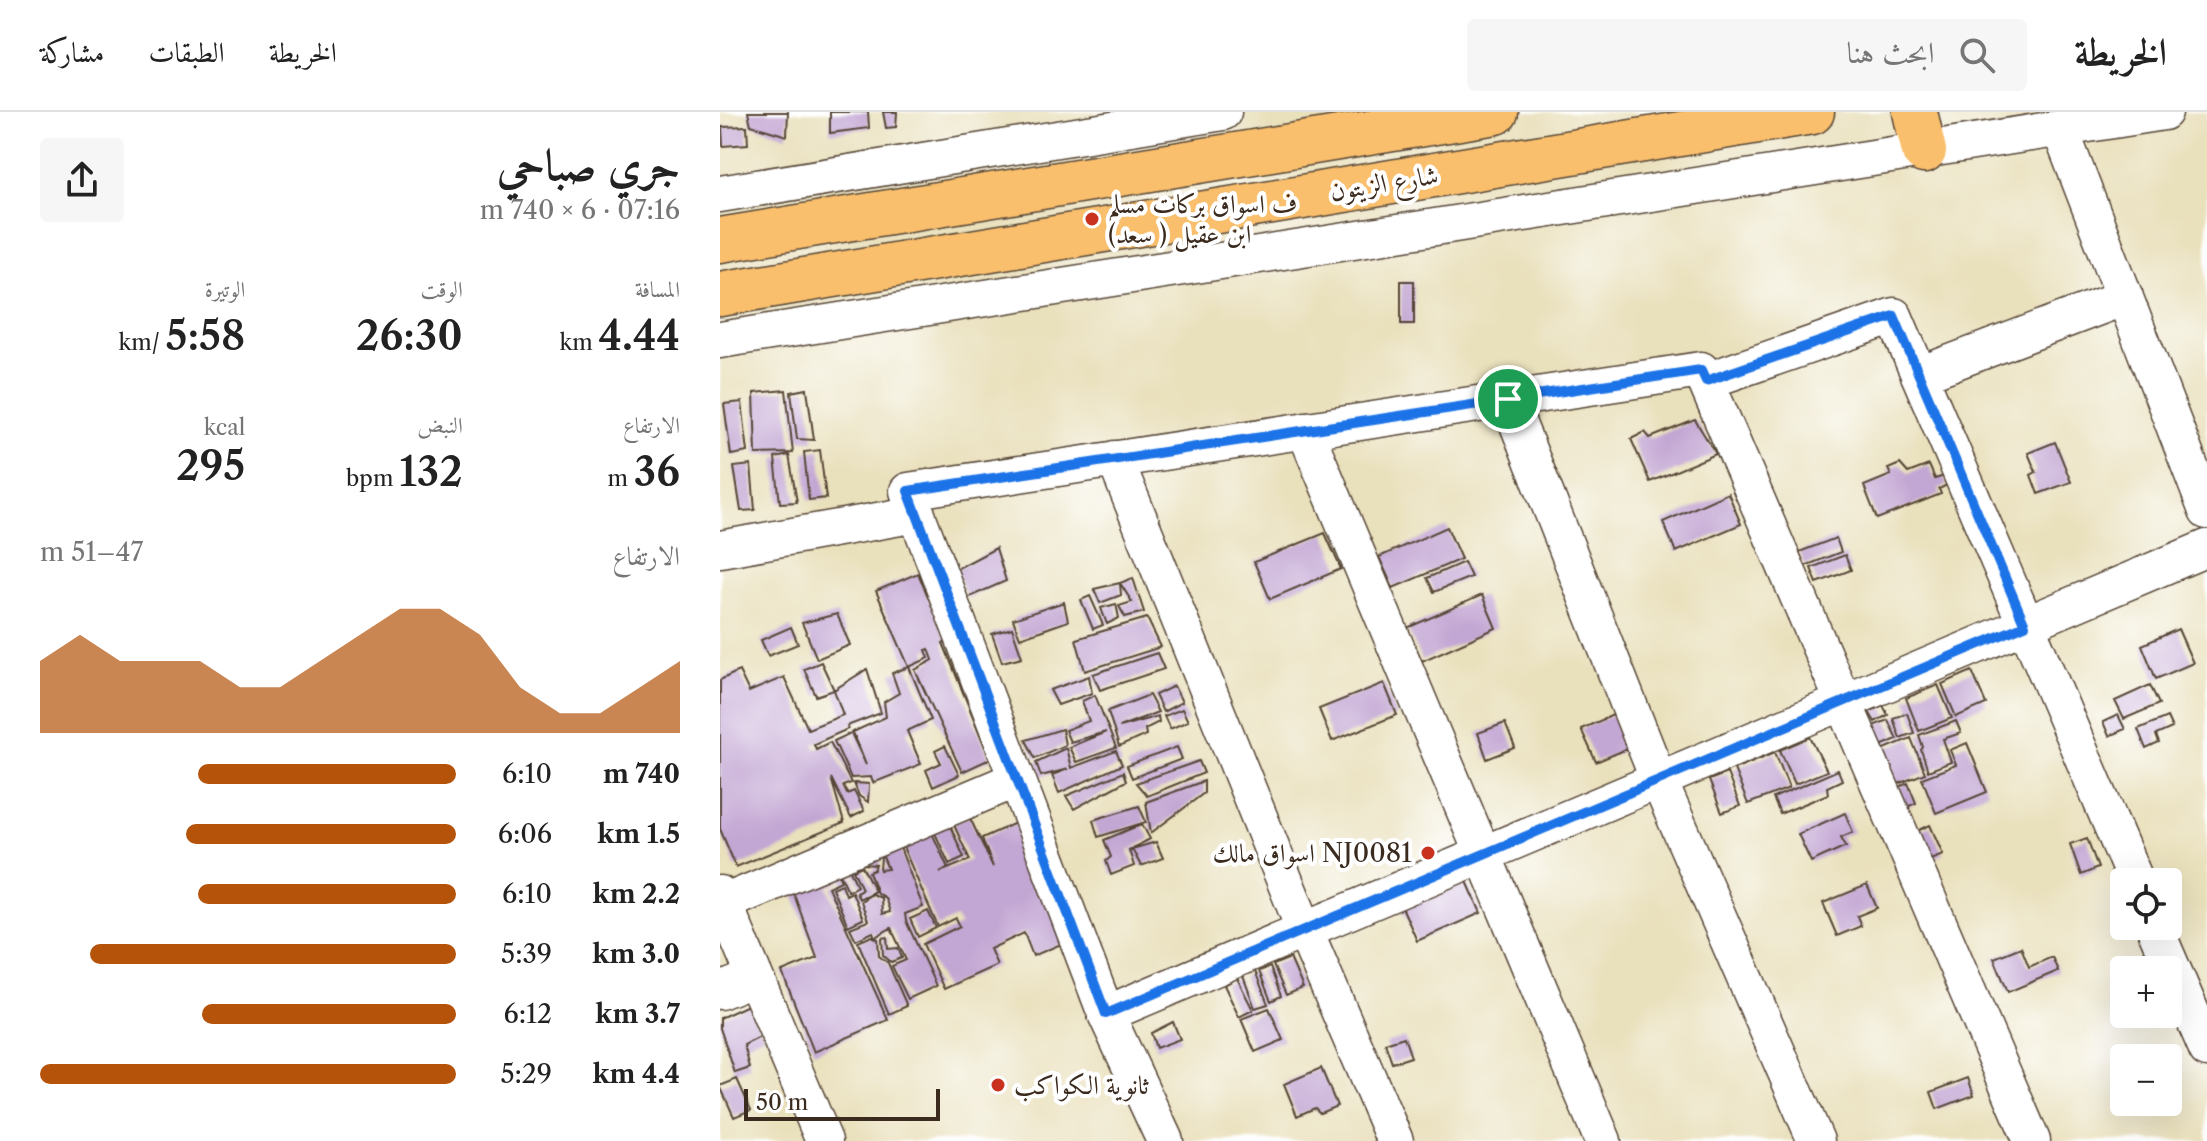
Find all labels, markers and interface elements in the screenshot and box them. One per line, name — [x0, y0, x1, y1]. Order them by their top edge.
search box — [1467, 19, 2027, 91]
text: الخريطة — [2075, 28, 2167, 75]
icon: search — [1955, 33, 1999, 77]
text: ابحث هنا — [1847, 34, 1935, 71]
text: مشاركة — [40, 35, 104, 69]
text: الطبقات — [148, 35, 225, 69]
text: الخريطة — [269, 35, 337, 69]
text: جري صباحي — [497, 137, 680, 191]
button: share — [40, 138, 124, 222]
street label: شارع الزيتون — [1328, 159, 1441, 213]
place label: ف اسواق بركات مسلم ابن عقيل ( سعد) — [1108, 188, 1297, 252]
text: 07:16 · 6 × 740 m — [480, 194, 680, 226]
marker: ف اسواق بركات مسلم ابن عقيل ( سعد) — [1083, 210, 1101, 228]
text: الوتيرة — [205, 276, 245, 303]
text: الوقت — [421, 276, 463, 303]
text: المسافة — [635, 276, 680, 303]
text: 5:58 — [165, 311, 245, 360]
text: 26:30 — [356, 311, 463, 360]
text: 4.44 — [599, 311, 680, 360]
text: /km — [118, 329, 165, 356]
text: km — [560, 329, 599, 356]
pin — [1474, 365, 1542, 433]
icon: arrive — [1486, 377, 1530, 421]
text: النبض — [417, 412, 463, 439]
text: الارتفاع — [623, 412, 680, 439]
text: kcal — [204, 414, 245, 441]
text: 295 — [176, 441, 245, 490]
text: 132 — [399, 447, 463, 496]
text: 36 — [634, 447, 680, 496]
text: bpm — [346, 465, 399, 492]
text: m — [608, 465, 634, 492]
text: 47–51 m — [40, 536, 143, 568]
text: الارتفاع — [613, 540, 680, 572]
text: 6:10 — [502, 758, 552, 790]
text: 740 m — [603, 758, 680, 790]
text: 6:06 — [498, 818, 552, 850]
text: 1.5 km — [597, 818, 680, 850]
place label: اسواق مالك NJ0081 — [1213, 837, 1412, 870]
marker: اسواق مالك NJ0081 — [1419, 844, 1437, 862]
map controls — [2110, 868, 2182, 1116]
button: locate — [2110, 868, 2182, 940]
text: 6:10 — [502, 878, 552, 910]
text: 2.2 km — [593, 878, 680, 910]
text: 5:39 — [501, 938, 552, 970]
text: 3.0 km — [592, 938, 680, 970]
button: + — [2110, 956, 2182, 1028]
text: 6:12 — [504, 998, 552, 1030]
text: 3.7 km — [595, 998, 680, 1030]
button: − — [2110, 1044, 2182, 1116]
text: 5:29 — [500, 1058, 552, 1090]
text: 4.4 km — [592, 1058, 680, 1090]
place label: ثانوية الكواكب — [1014, 1069, 1150, 1102]
marker: ثانوية الكواكب — [989, 1076, 1007, 1094]
scale bar — [744, 1085, 940, 1121]
text: 50 m — [756, 1089, 808, 1116]

